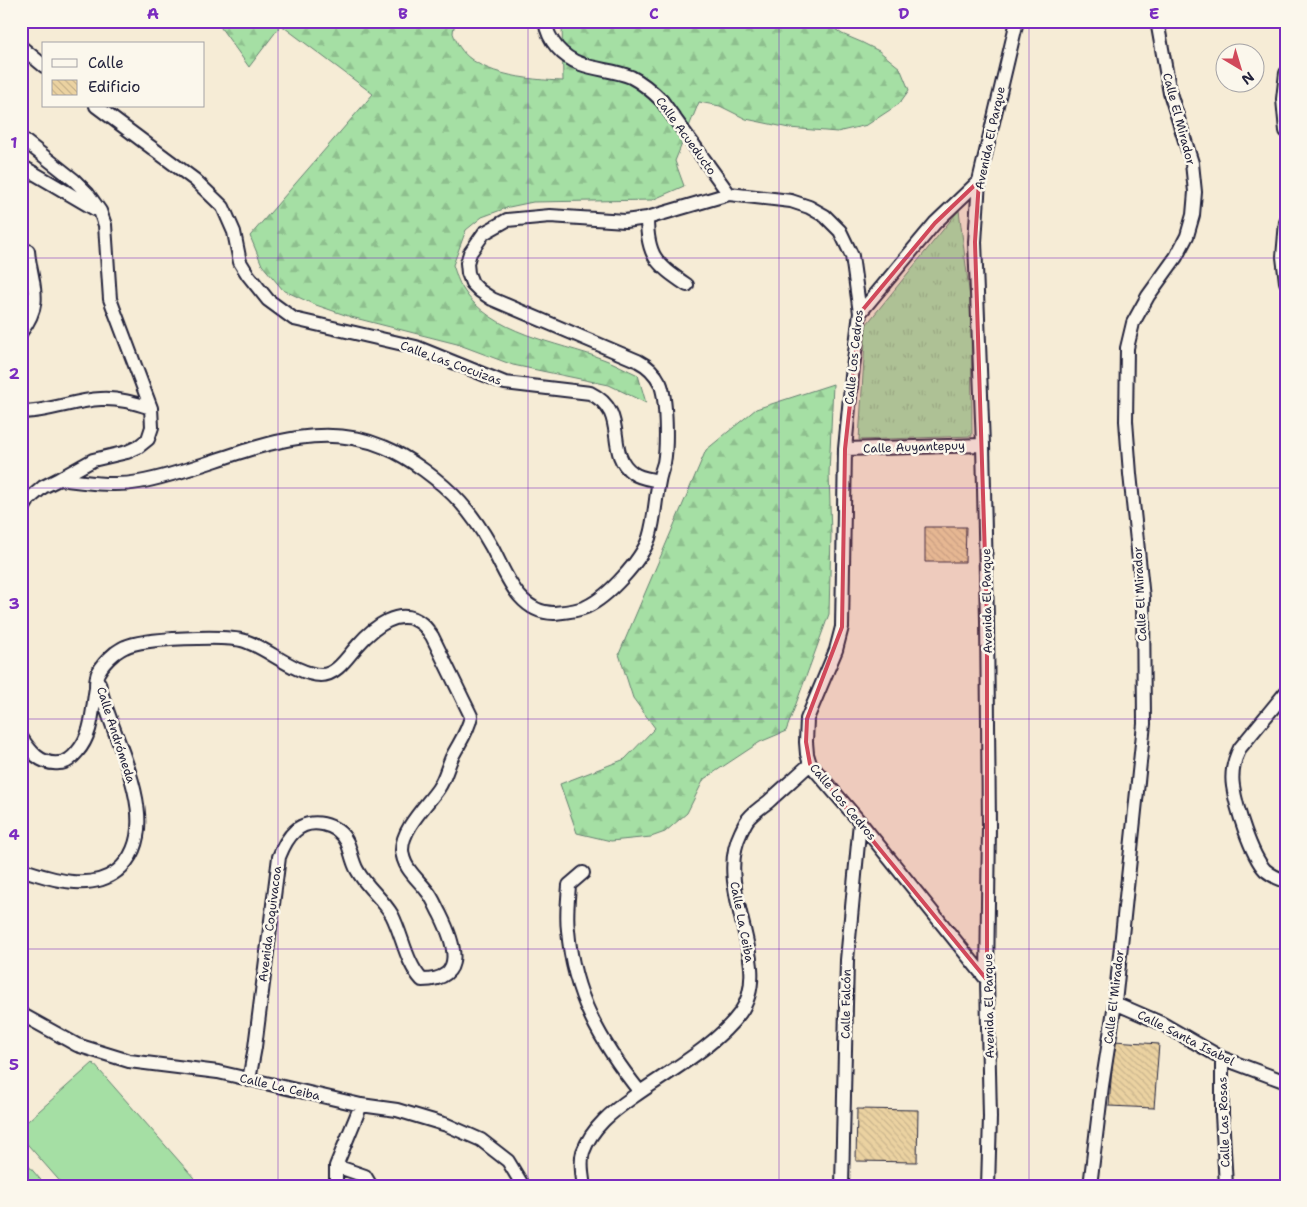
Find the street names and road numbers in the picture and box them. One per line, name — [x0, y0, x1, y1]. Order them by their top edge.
street label: Calle El Mirador — [1159, 71, 1199, 167]
street label: Avenida El Parque — [971, 85, 1009, 191]
street label: Calle Acueducto — [652, 94, 720, 178]
street label: Calle Los Cedros — [841, 309, 867, 405]
street label: Calle Las Cocuizas — [398, 337, 504, 389]
street label: Calle Auyantepuy — [863, 437, 965, 457]
street label: Calle El Mirador — [1130, 546, 1150, 642]
street label: Avenida El Parque — [978, 548, 996, 654]
street label: Calle Andrómeda — [93, 685, 139, 786]
street label: Calle Los Cedros — [806, 760, 880, 844]
street label: Avenida Coquivacoa — [255, 865, 285, 983]
street label: Calle La Ceiba — [726, 880, 758, 964]
street label: Calle El Mirador — [1100, 949, 1128, 1045]
street label: Avenida El Parque — [980, 953, 998, 1059]
street label: Calle Falcón — [837, 969, 855, 1039]
street label: Calle Santa Isabel — [1135, 1007, 1238, 1070]
street label: Calle La Ceiba — [238, 1070, 322, 1104]
street label: Calle Las Rosas — [1214, 1076, 1234, 1168]

